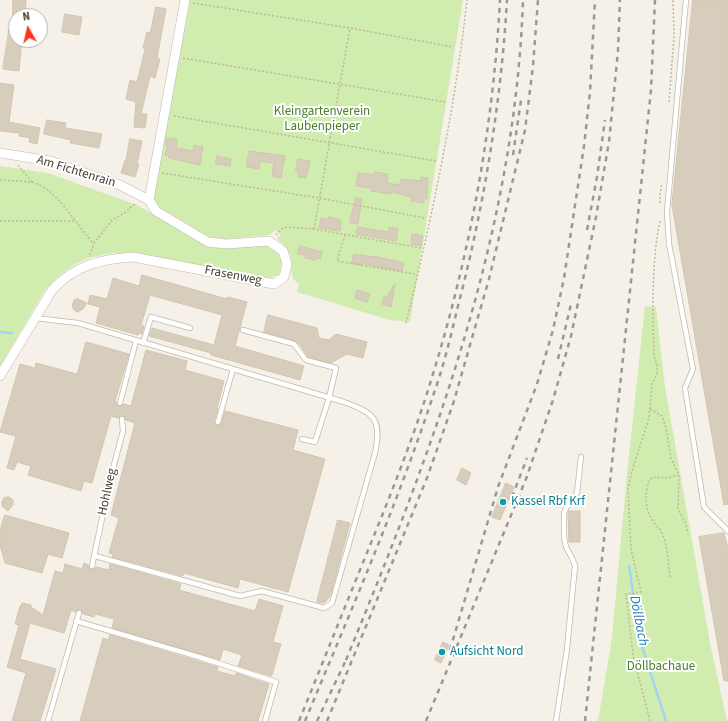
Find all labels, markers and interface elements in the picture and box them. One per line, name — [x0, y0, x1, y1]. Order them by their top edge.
north arrow — [8, 8, 48, 48]
text: N — [22, 9, 31, 25]
park label: Kleingartenverein Laubenpieper — [274, 104, 370, 135]
street label: Am Fichtenrain — [35, 153, 117, 191]
street label: Frasenweg — [203, 263, 263, 289]
street label: Hohlweg — [95, 467, 121, 517]
place label: Kassel Rbf Krf — [511, 494, 585, 510]
marker: Kassel Rbf Krf — [498, 497, 508, 507]
water label: Döllbach — [625, 594, 651, 648]
place label: Aufsicht Nord — [450, 644, 523, 660]
marker: Aufsicht Nord — [437, 647, 447, 657]
park label: Döllbachaue — [627, 659, 695, 675]

